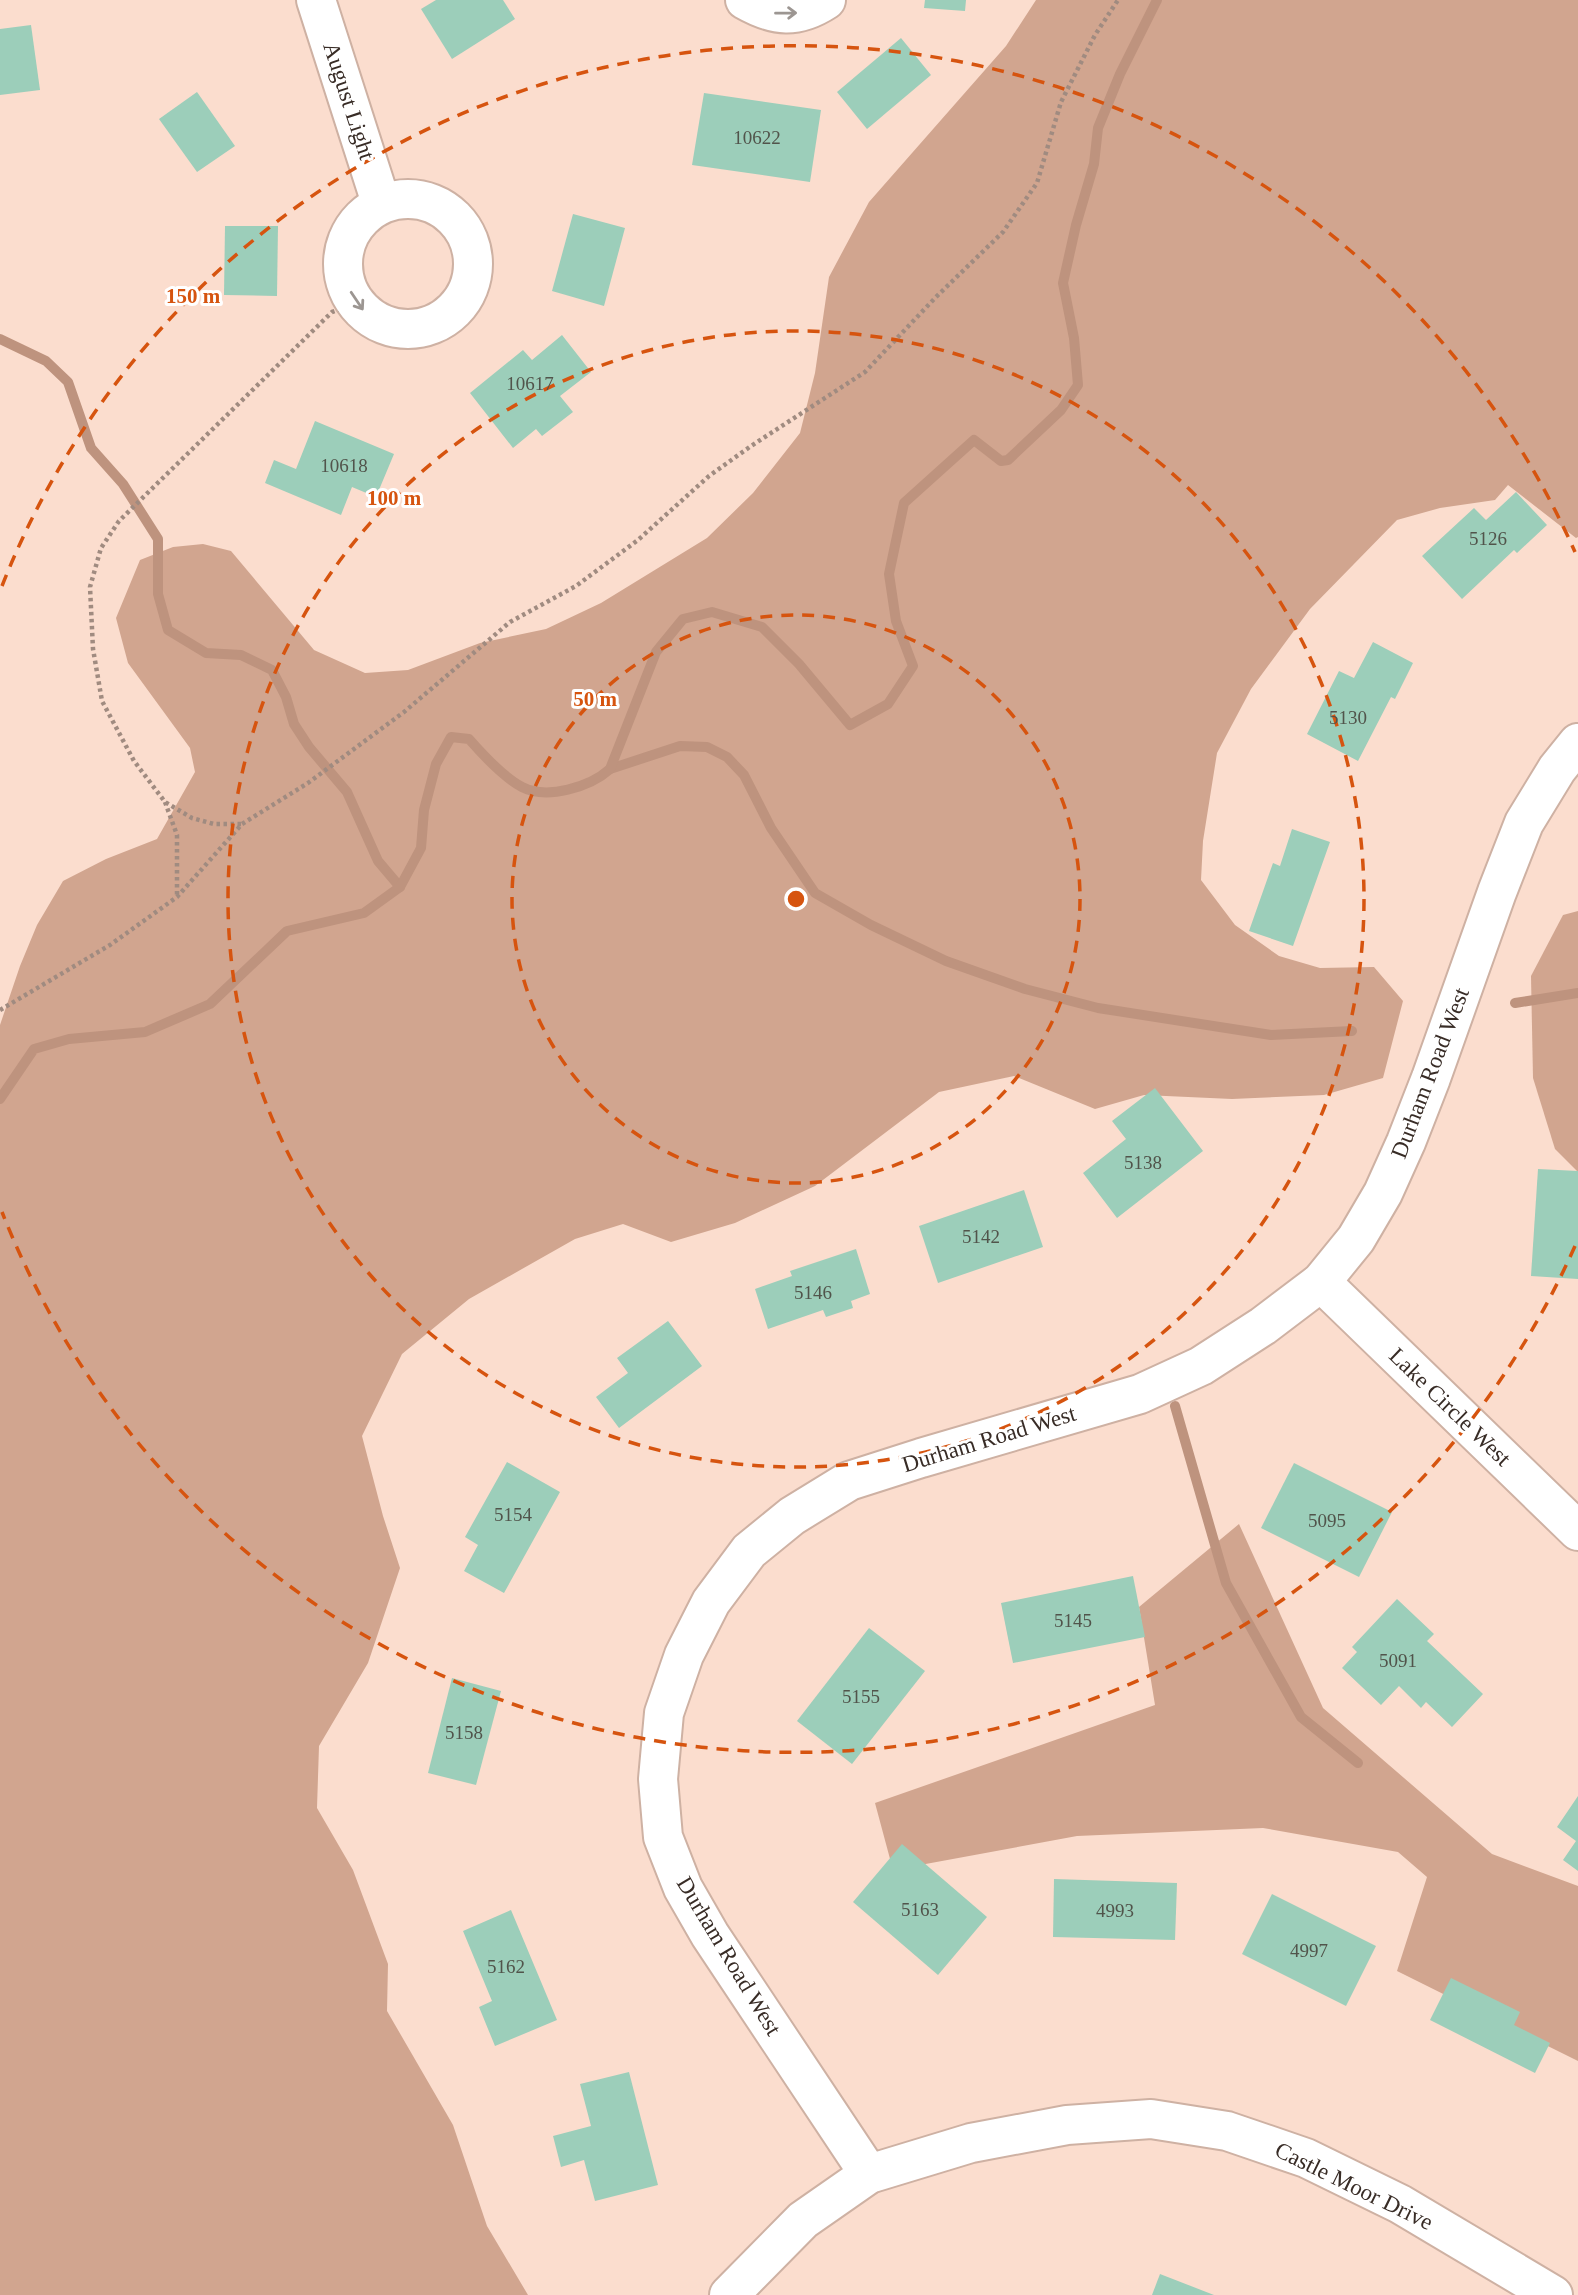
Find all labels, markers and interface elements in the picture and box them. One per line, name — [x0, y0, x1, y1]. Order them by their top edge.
one-way arrow — [774, 6, 797, 20]
street label: August Light — [318, 39, 380, 163]
house number: 10622 — [733, 127, 781, 148]
text: 150 m — [166, 284, 221, 308]
one-way arrow — [349, 291, 364, 310]
house number: 10617 — [506, 373, 554, 394]
house number: 10618 — [320, 455, 368, 476]
text: 100 m — [367, 486, 422, 510]
house number: 5126 — [1469, 528, 1507, 549]
text: 50 m — [573, 687, 617, 711]
house number: 5130 — [1329, 707, 1367, 728]
centre of rings — [784, 887, 808, 911]
street label: Durham Road West — [1386, 984, 1474, 1162]
house number: 5138 — [1124, 1152, 1162, 1173]
house number: 5142 — [962, 1226, 1000, 1247]
house number: 5146 — [794, 1282, 832, 1303]
street label: Lake Circle West — [1384, 1343, 1516, 1472]
street label: Durham Road West — [899, 1400, 1080, 1477]
house number: 5154 — [494, 1504, 533, 1525]
house number: 5095 — [1308, 1510, 1346, 1531]
house number: 5145 — [1054, 1610, 1092, 1631]
house number: 5091 — [1379, 1650, 1417, 1671]
house number: 5155 — [842, 1686, 880, 1707]
house number: 5158 — [445, 1722, 483, 1743]
street label: Durham Road West — [672, 1872, 786, 2040]
house number: 5163 — [901, 1899, 939, 1920]
house number: 4993 — [1096, 1900, 1134, 1921]
house number: 4997 — [1290, 1940, 1328, 1961]
house number: 5162 — [487, 1956, 525, 1977]
street label: Castle Moor Drive — [1271, 2137, 1437, 2235]

